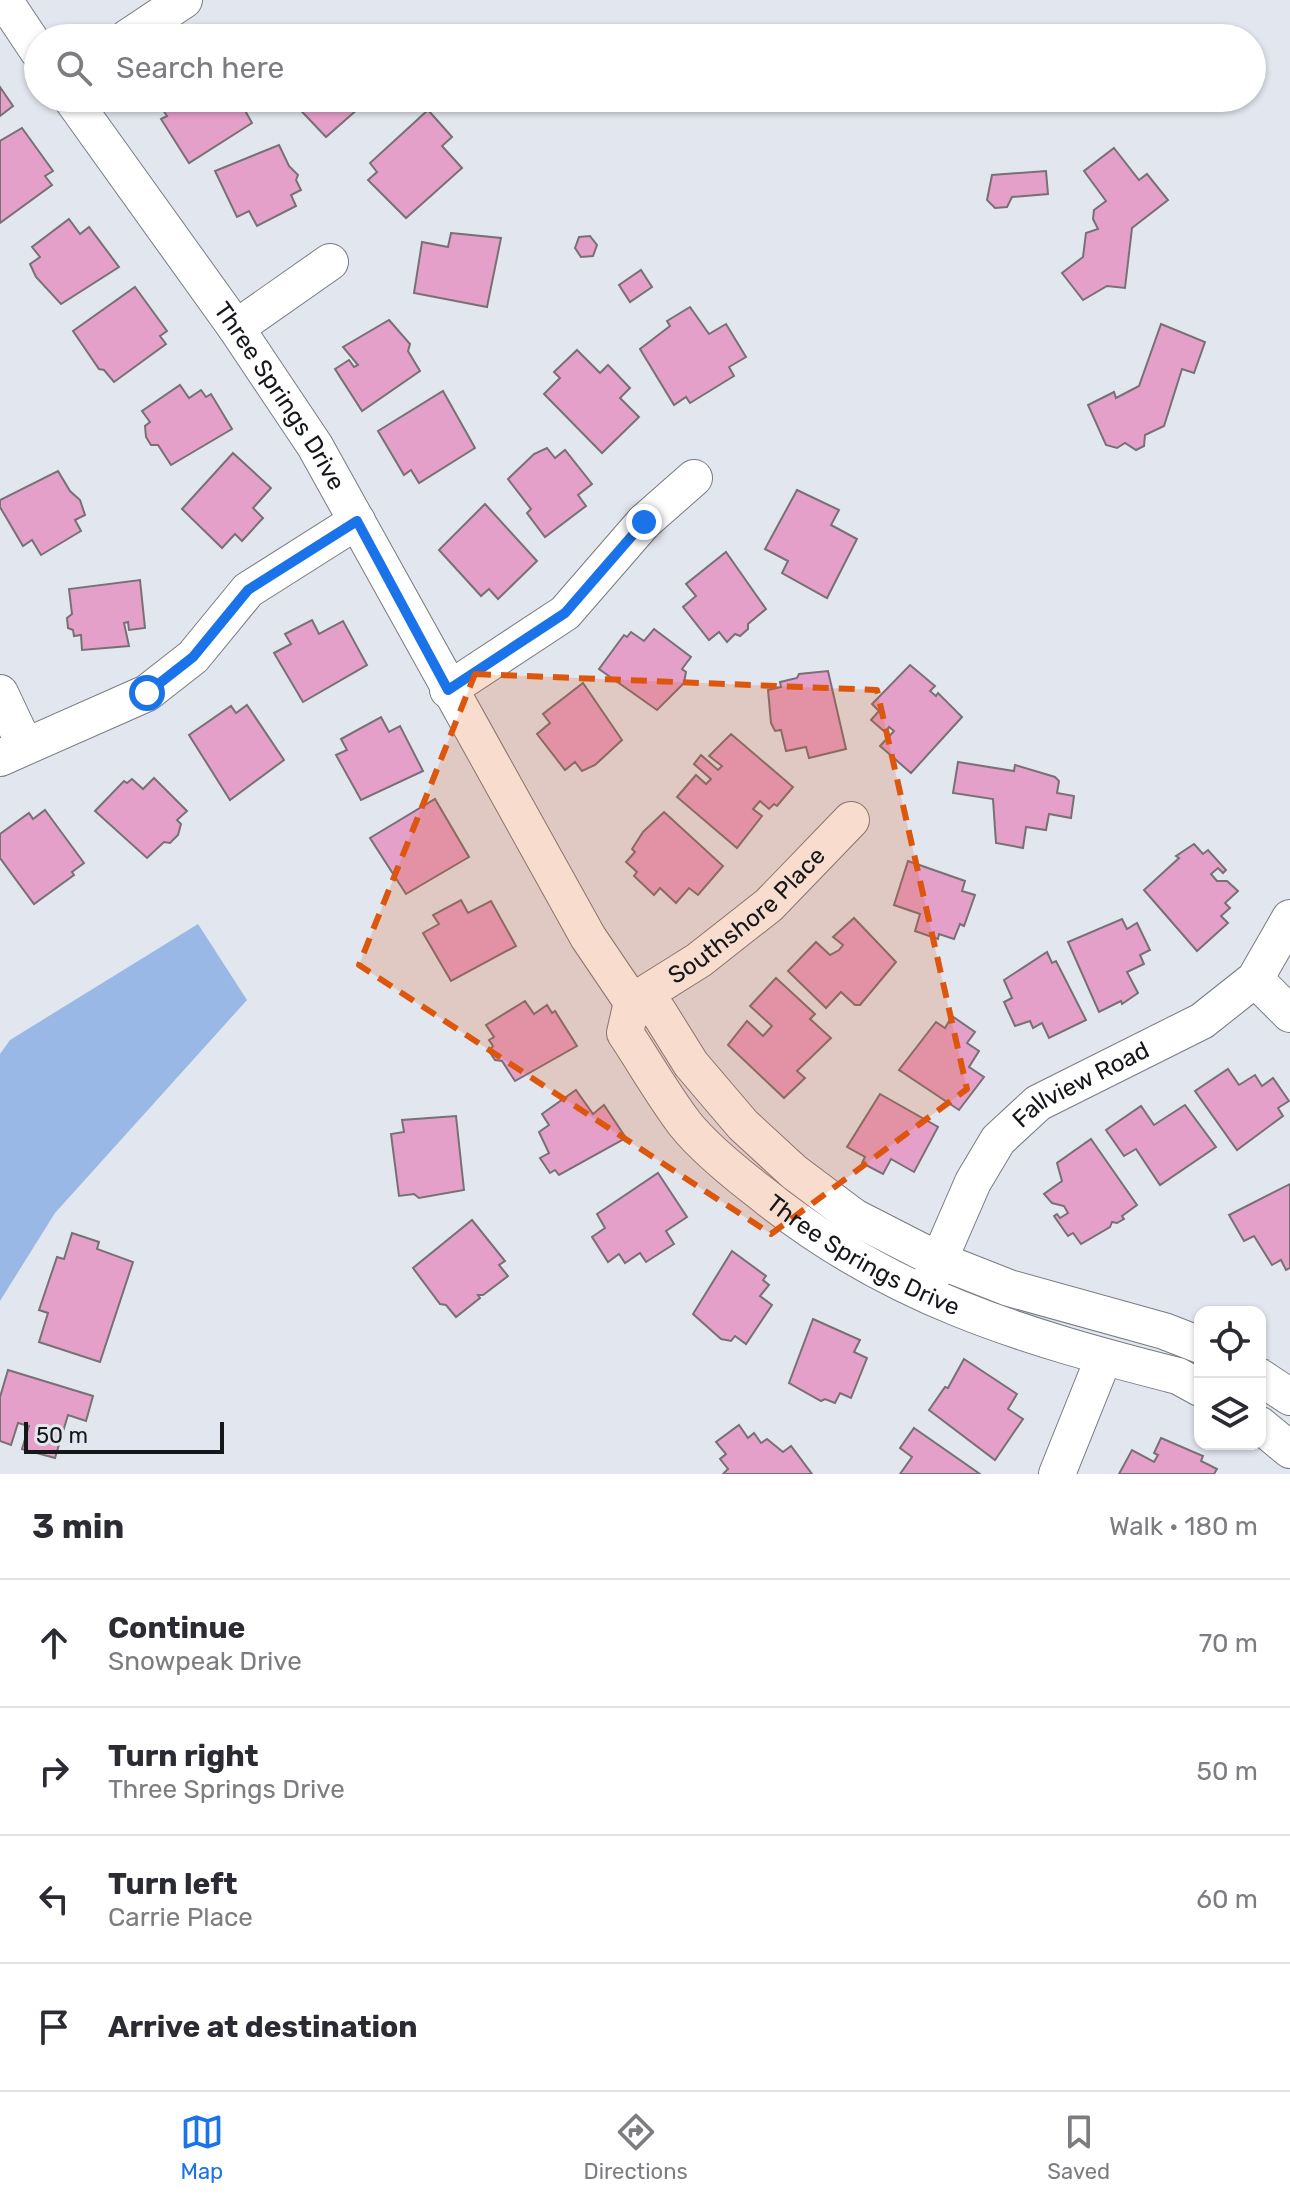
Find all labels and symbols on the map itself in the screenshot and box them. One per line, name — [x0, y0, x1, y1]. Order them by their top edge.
street label: Three Springs Drive — [208, 297, 351, 495]
route end — [626, 504, 662, 540]
route start — [129, 675, 165, 711]
street label: Southshore Place — [663, 842, 831, 990]
street label: Fallview Road — [1007, 1036, 1154, 1133]
street label: Three Springs Drive — [761, 1189, 964, 1321]
scale bar — [24, 1418, 224, 1454]

